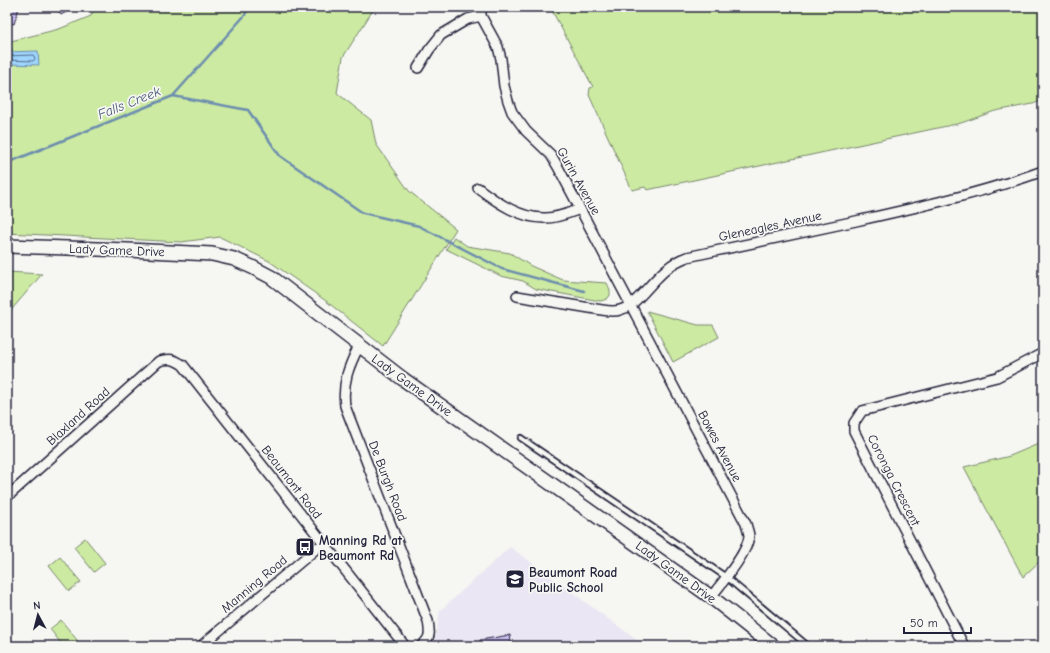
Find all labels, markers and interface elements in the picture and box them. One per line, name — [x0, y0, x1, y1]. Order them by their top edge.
water label: Falls Creek — [95, 83, 163, 123]
street label: Gurin Avenue — [554, 144, 604, 218]
street label: Gleneagles Avenue — [717, 208, 823, 244]
street label: Lady Game Drive — [69, 241, 166, 259]
street label: Lady Game Drive — [369, 351, 455, 419]
street label: Blaxland Road — [43, 384, 113, 448]
street label: Bowes Avenue — [695, 408, 745, 484]
street label: Coronga Crescent — [865, 432, 924, 529]
street label: De Burgh Road — [366, 439, 410, 523]
street label: Beaumont Road — [259, 442, 325, 522]
place label: Manning Rd at Beaumont Rd — [319, 533, 403, 563]
bus stop icon: Manning Rd at Beaumont Rd — [294, 536, 316, 558]
street label: Lady Game Drive — [633, 538, 719, 606]
street label: Manning Road — [218, 552, 290, 616]
place label: Beaumont Road Public School — [529, 565, 617, 595]
school or university icon: Beaumont Road Public School — [504, 568, 526, 590]
north arrow — [18, 595, 58, 635]
text: N — [32, 599, 41, 612]
scale bar — [904, 609, 971, 635]
text: 50 m — [910, 616, 938, 630]

